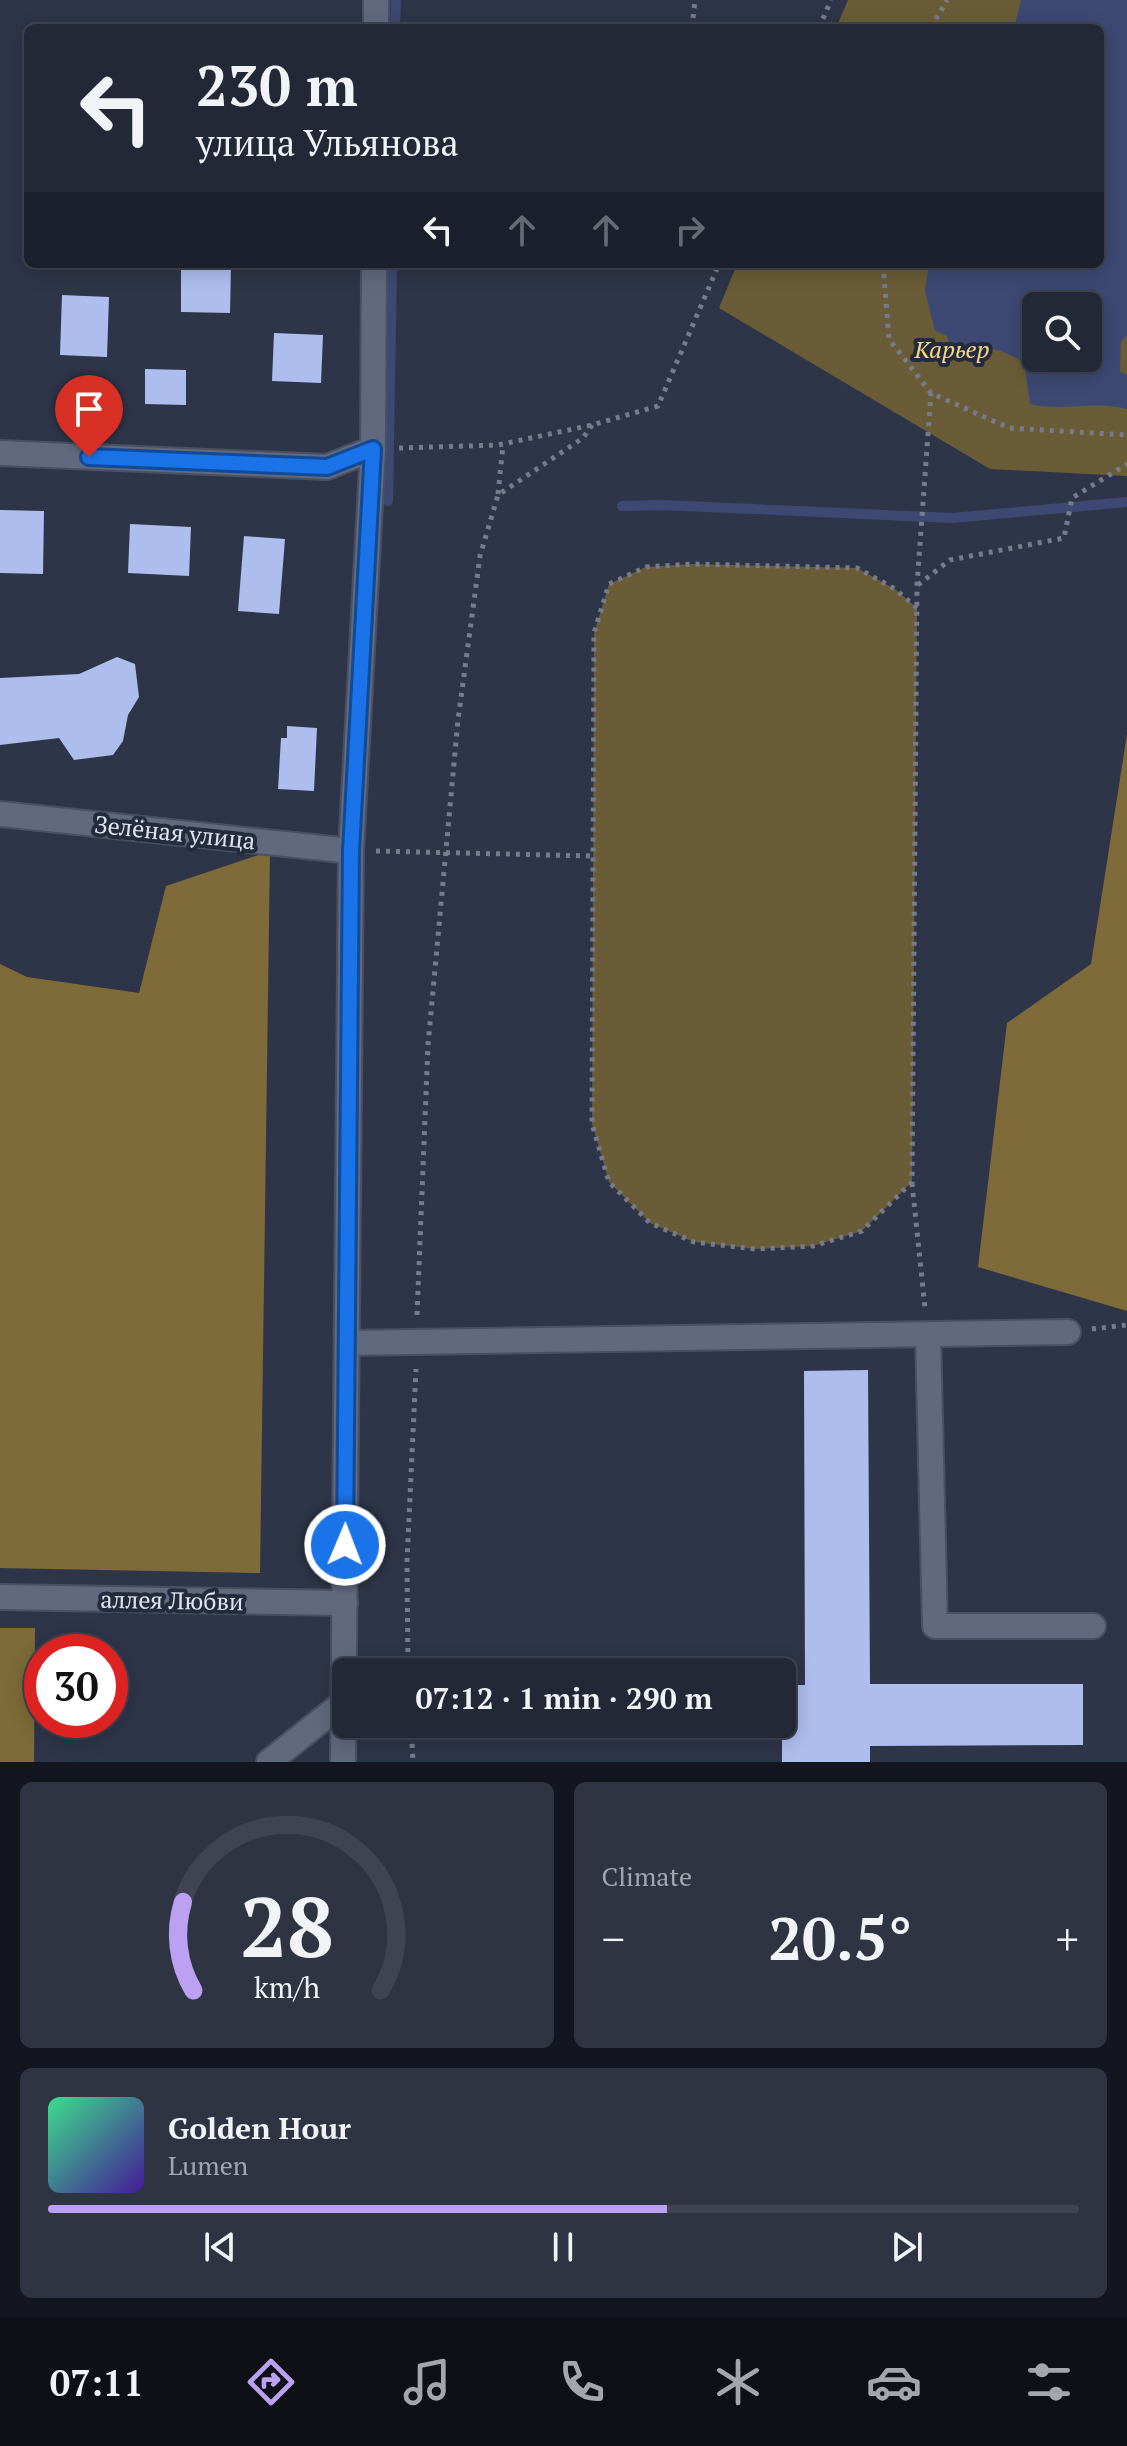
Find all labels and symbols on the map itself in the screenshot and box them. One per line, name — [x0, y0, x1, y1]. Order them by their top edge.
park label: Карьер — [914, 333, 989, 365]
pin — [55, 375, 123, 457]
street label: Зелёная улица — [93, 808, 257, 856]
position arrow — [303, 1503, 387, 1587]
street label: аллея Любви — [100, 1583, 244, 1617]
speed limit sign: 30 — [24, 1634, 128, 1738]

